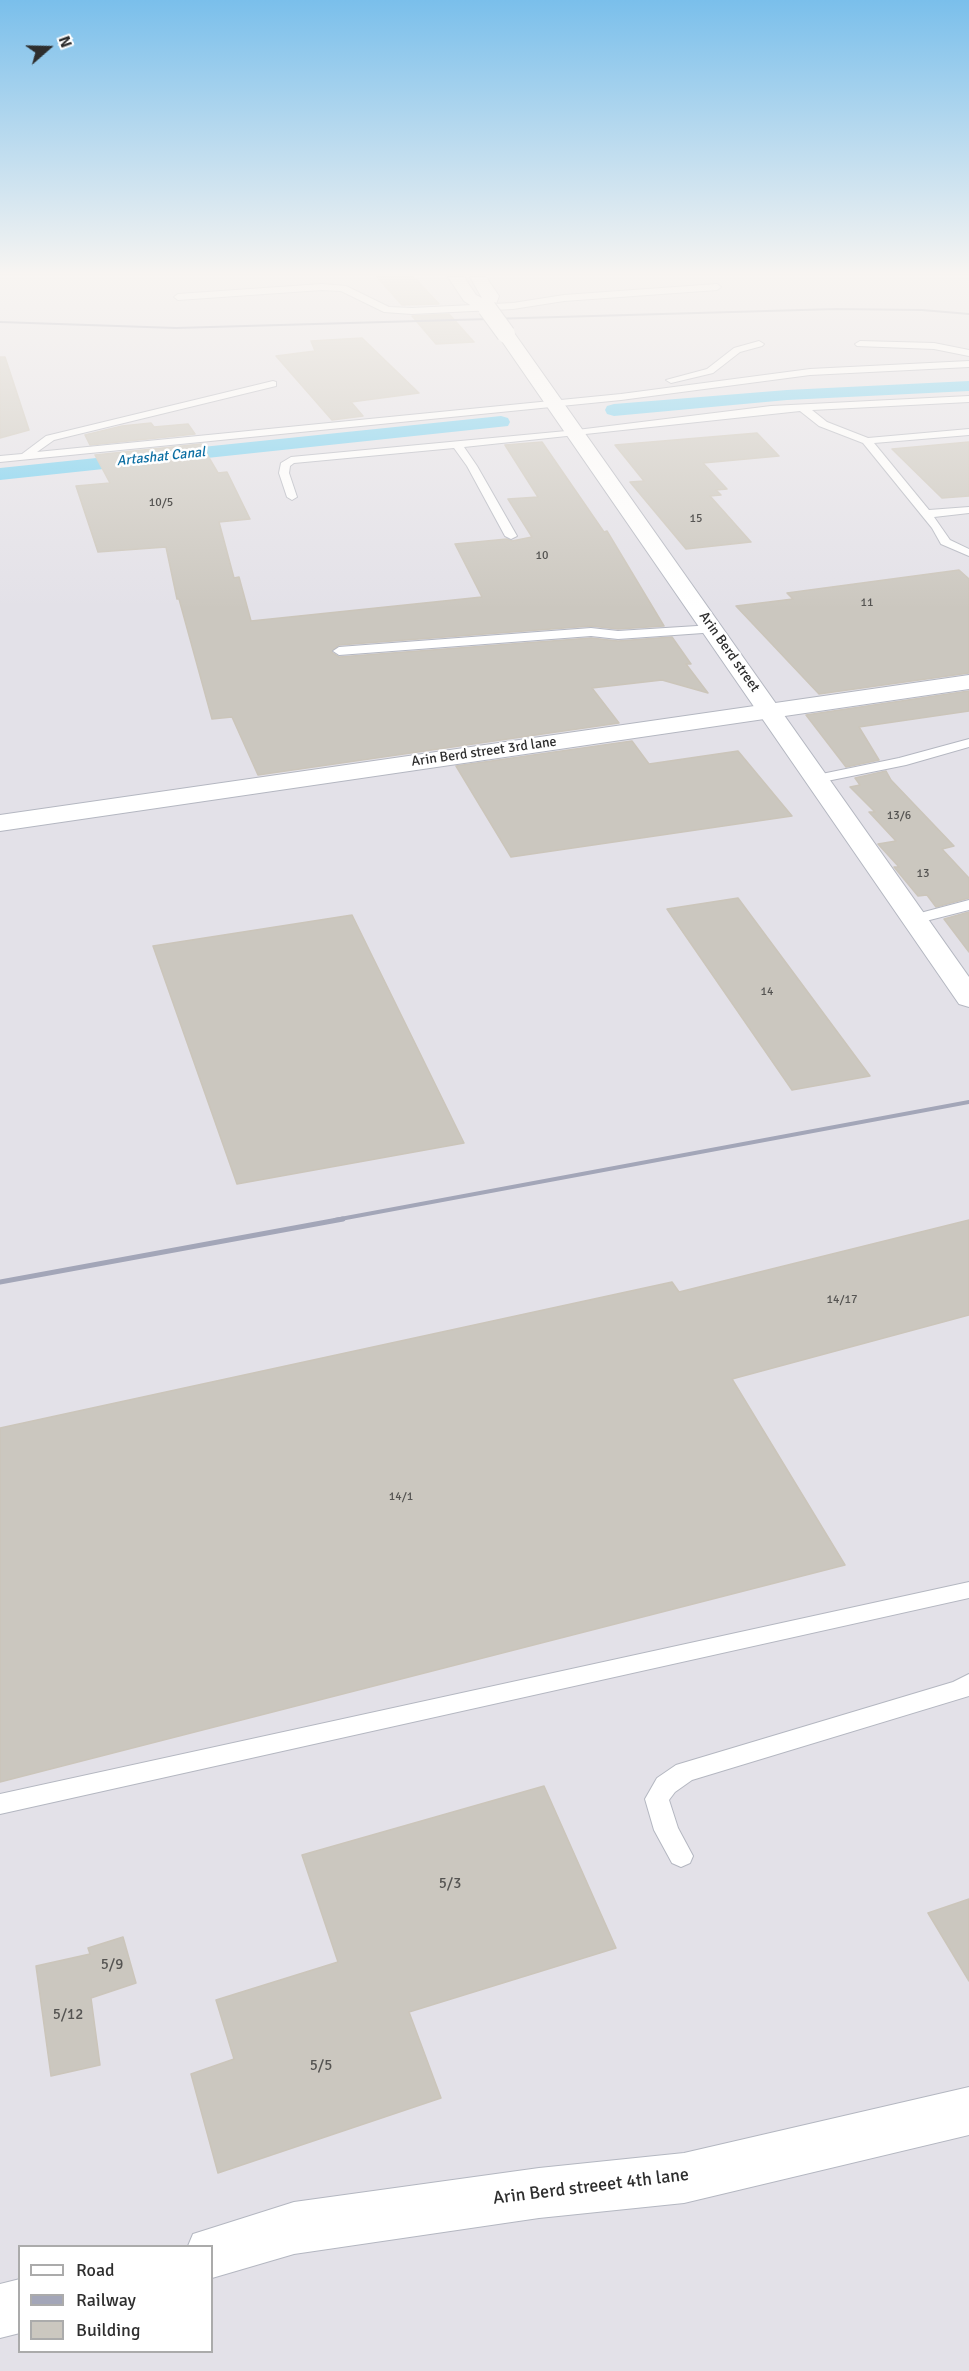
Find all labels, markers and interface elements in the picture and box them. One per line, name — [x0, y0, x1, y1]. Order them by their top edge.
north arrow — [18, 18, 78, 78]
text: N — [54, 33, 76, 50]
water label: Artashat Canal — [116, 444, 206, 470]
house number: 10/5 — [149, 496, 173, 510]
house number: 15 — [690, 512, 702, 526]
house number: 10 — [536, 549, 548, 563]
house number: 11 — [861, 596, 873, 610]
street label: Arin Berd street — [695, 609, 763, 695]
street label: Arin Berd street 3rd lane — [410, 733, 558, 771]
house number: 13/6 — [887, 809, 911, 823]
house number: 13 — [917, 867, 929, 881]
house number: 14 — [761, 985, 773, 999]
house number: 14/17 — [827, 1293, 857, 1307]
house number: 14/1 — [389, 1490, 413, 1504]
house number: 5/3 — [439, 1875, 461, 1893]
house number: 5/9 — [101, 1956, 123, 1974]
house number: 5/12 — [53, 2006, 83, 2024]
house number: 5/5 — [310, 2057, 332, 2075]
street label: Arin Berd streeet 4th lane — [492, 2164, 690, 2210]
legend — [18, 2245, 213, 2353]
text: Road — [76, 2259, 115, 2281]
text: Railway — [76, 2289, 136, 2311]
text: Building — [76, 2319, 140, 2341]

